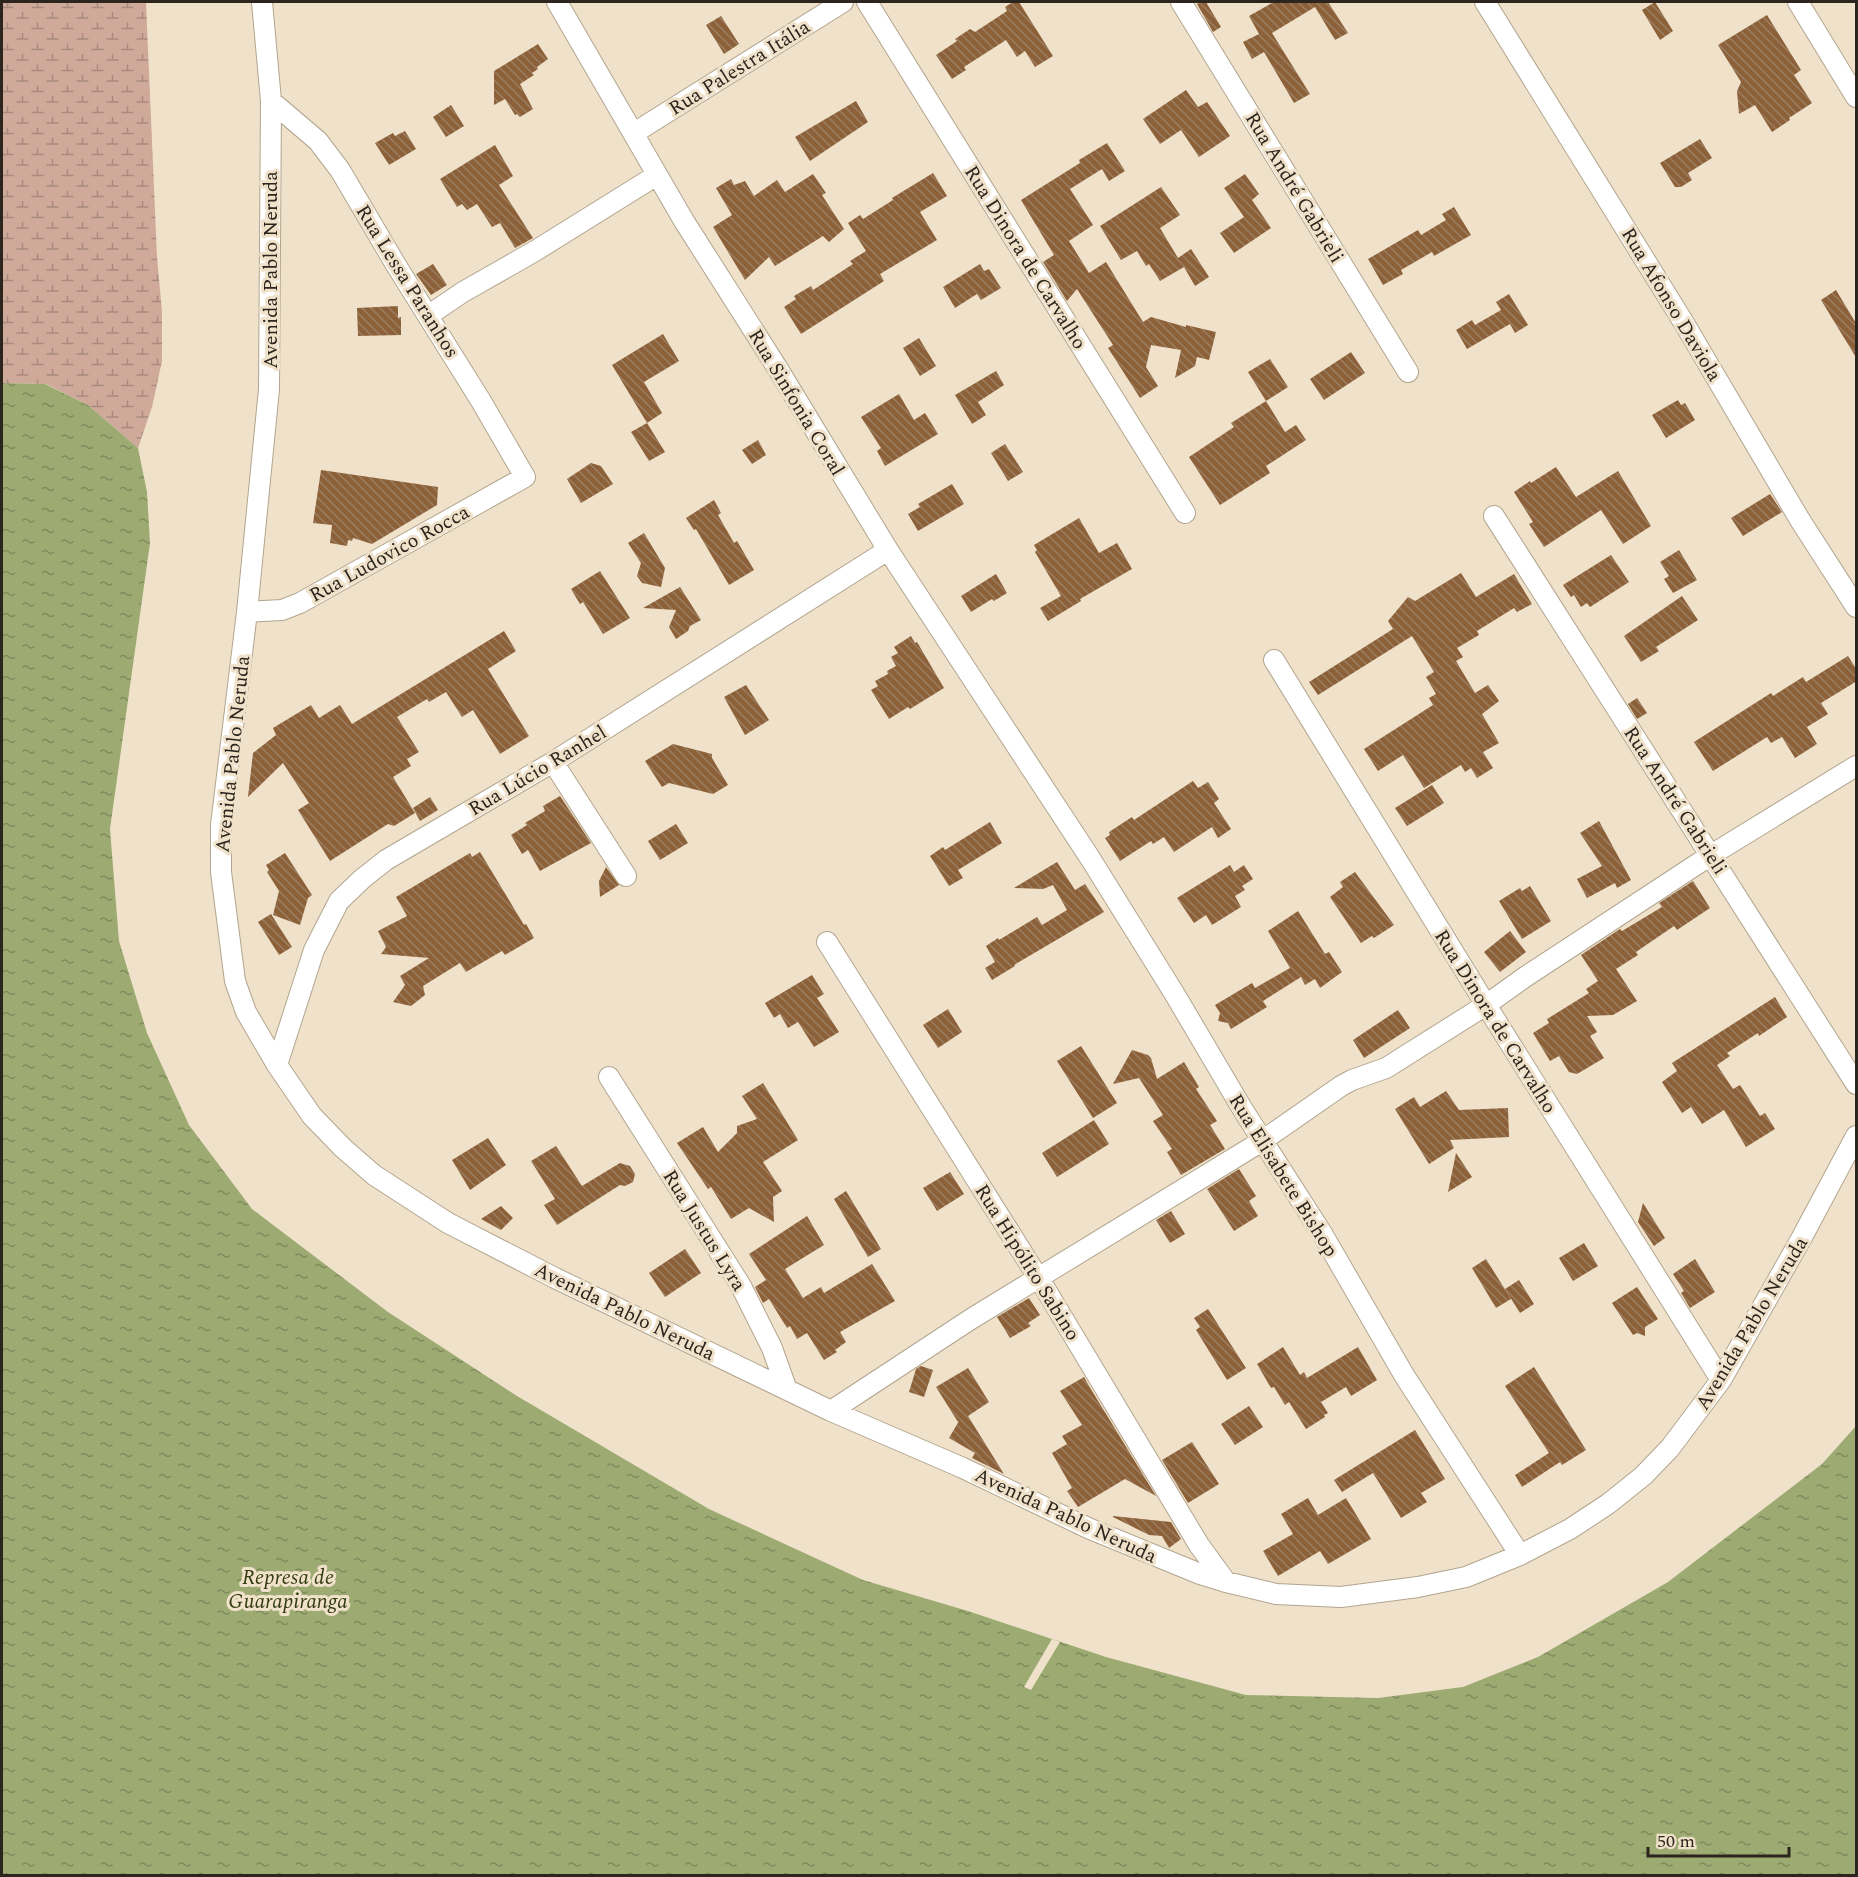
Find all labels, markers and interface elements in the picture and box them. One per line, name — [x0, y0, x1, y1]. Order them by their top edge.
street label: Rua Palestra Itália — [663, 12, 816, 123]
street label: Rua André Gabrieli — [1237, 106, 1351, 269]
street label: Rua Dinora de Carvalho — [956, 160, 1094, 355]
street label: Avenida Pablo Neruda — [256, 171, 286, 369]
street label: Rua Lessa Paranhos — [348, 199, 467, 364]
street label: Rua Afonso Daviola — [1613, 222, 1729, 387]
street label: Rua Sinfonia Coral — [740, 323, 852, 482]
street label: Rua Ludovico Rocca — [304, 497, 475, 610]
street label: Avenida Pablo Neruda — [208, 654, 258, 854]
street label: Rua Lúcio Ranhel — [463, 718, 612, 824]
street label: Rua André Gabrieli — [1616, 720, 1735, 881]
street label: Rua Dinora de Carvalho — [1426, 924, 1564, 1119]
street label: Rua Elisabete Bishop — [1221, 1088, 1346, 1263]
street label: Rua Justus Lyra — [655, 1164, 754, 1297]
street label: Rua Hipólito Sabino — [967, 1178, 1087, 1347]
street label: Avenida Pablo Neruda — [1688, 1231, 1816, 1416]
street label: Avenida Pablo Neruda — [529, 1255, 720, 1369]
street label: Avenida Pablo Neruda — [970, 1460, 1162, 1571]
water label: Represa de Guarapiranga — [228, 1562, 348, 1618]
scale bar — [1648, 1820, 1789, 1858]
text: 50 m — [1657, 1828, 1695, 1855]

